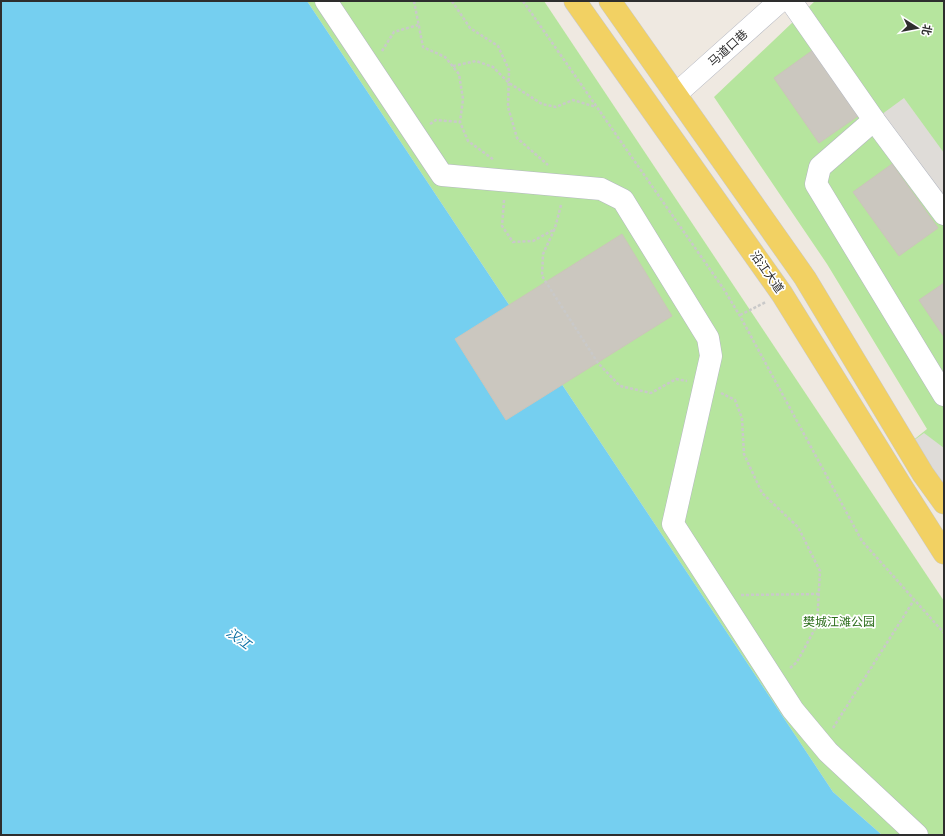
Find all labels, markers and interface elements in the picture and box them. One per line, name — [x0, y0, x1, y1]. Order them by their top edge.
north arrow — [897, 8, 937, 48]
text: 北 — [920, 23, 935, 37]
street label: 马道口巷 — [705, 26, 751, 69]
street label: 沿江大道 — [747, 248, 787, 296]
park label: 樊城江滩公园 — [803, 614, 875, 629]
water label: 汉江 — [224, 624, 256, 653]

